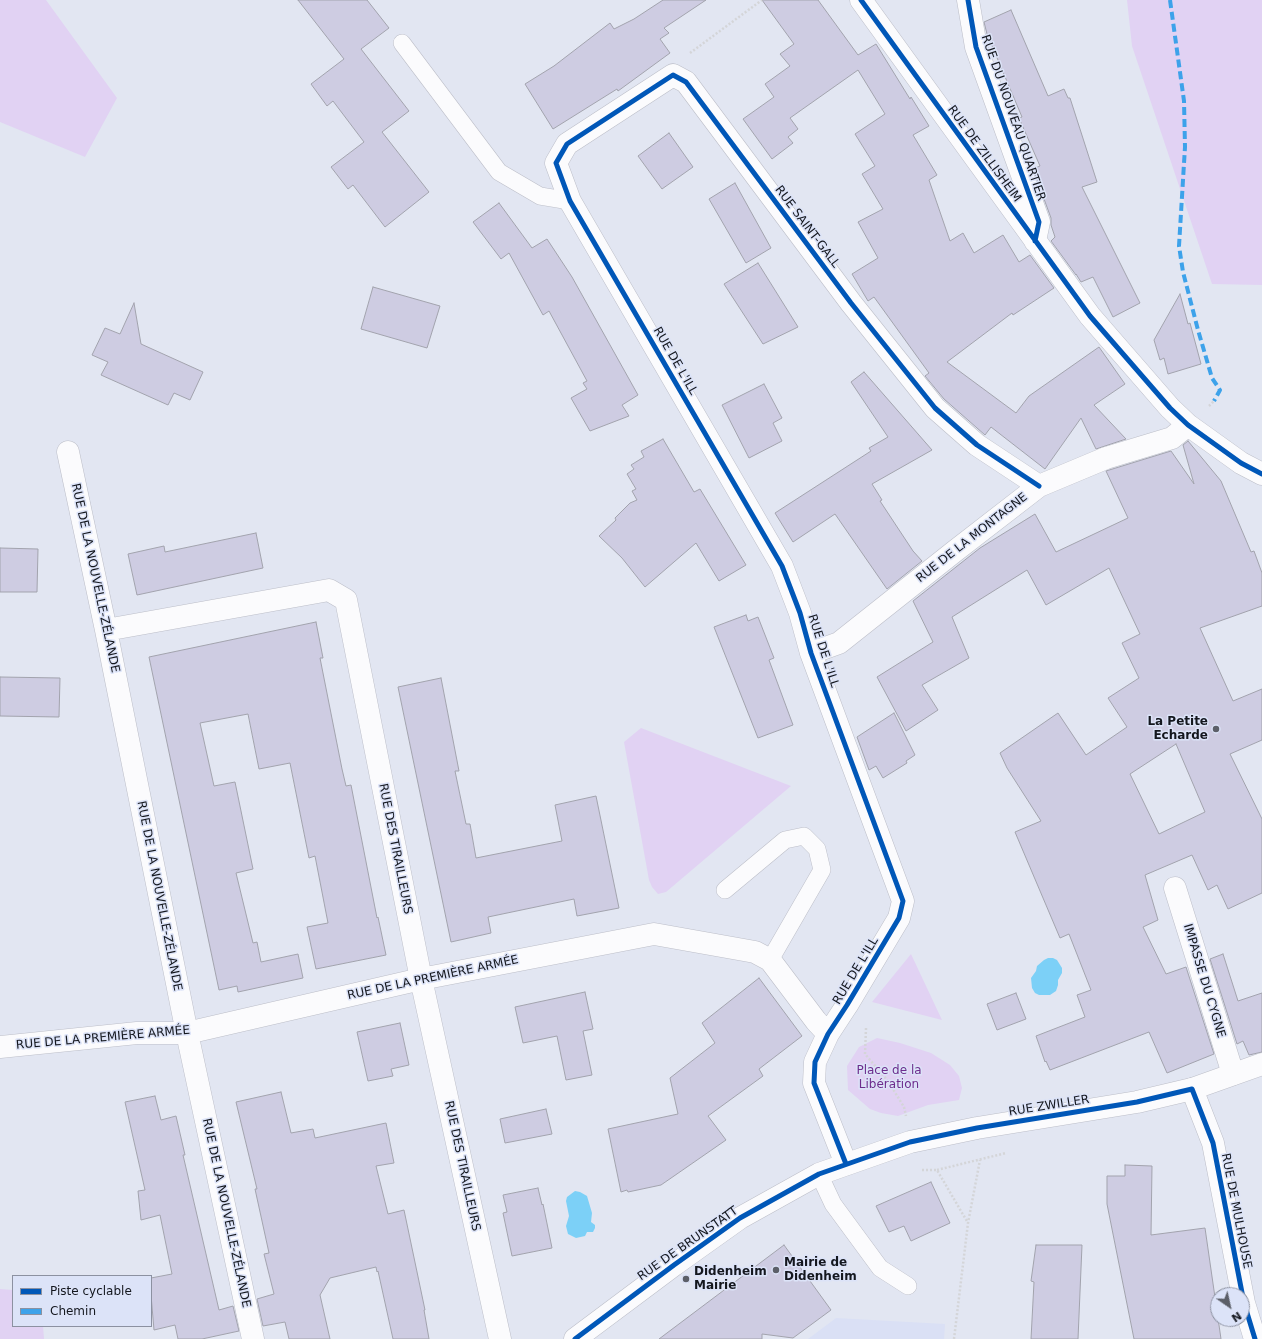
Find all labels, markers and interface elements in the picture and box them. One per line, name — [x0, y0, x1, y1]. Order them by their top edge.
street label: RUE DU NOUVEAU QUARTIER — [978, 33, 1048, 203]
street label: RUE DE ZILLISHEIM — [944, 103, 1024, 205]
street label: RUE SAINT-GALL — [771, 183, 843, 271]
street label: RUE DE L'ILL — [650, 324, 700, 398]
street label: RUE DE LA NOUVELLE-ZÉLANDE — [68, 482, 122, 674]
street label: RUE DE LA MONTAGNE — [914, 490, 1030, 586]
street label: RUE DE L'ILL — [804, 613, 842, 689]
place label: La Petite Echarde — [1147, 715, 1208, 743]
marker: La Petite Echarde — [1211, 724, 1221, 734]
street label: RUE DES TIRAILLEURS — [375, 782, 415, 916]
street label: RUE DE LA NOUVELLE-ZÉLANDE — [134, 800, 184, 992]
street label: IMPASSE DU CYGNE — [1180, 922, 1228, 1040]
street label: RUE DE L'ILL — [830, 935, 882, 1007]
street label: RUE DE LA PREMIÈRE ARMÉE — [346, 953, 520, 1003]
street label: RUE DE LA PREMIÈRE ARMÉE — [15, 1023, 191, 1053]
park label: Place de la Libération — [856, 1064, 922, 1092]
street label: RUE ZWILLER — [1008, 1093, 1090, 1119]
street label: RUE DES TIRAILLEURS — [441, 1099, 483, 1233]
street label: RUE DE LA NOUVELLE-ZÉLANDE — [199, 1117, 253, 1309]
street label: RUE DE MULHOUSE — [1218, 1152, 1254, 1270]
street label: RUE DE BRUNSTATT — [635, 1204, 741, 1284]
place label: Mairie de Didenheim — [784, 1256, 857, 1284]
place label: Didenheim Mairie — [694, 1265, 767, 1293]
marker: Mairie de Didenheim — [771, 1265, 781, 1275]
marker: Didenheim Mairie — [681, 1274, 691, 1284]
legend — [12, 1275, 152, 1327]
text: Piste cyclable — [50, 1284, 132, 1298]
north arrow — [1210, 1287, 1250, 1327]
text: Chemin — [50, 1304, 96, 1318]
text: N — [1229, 1309, 1244, 1325]

